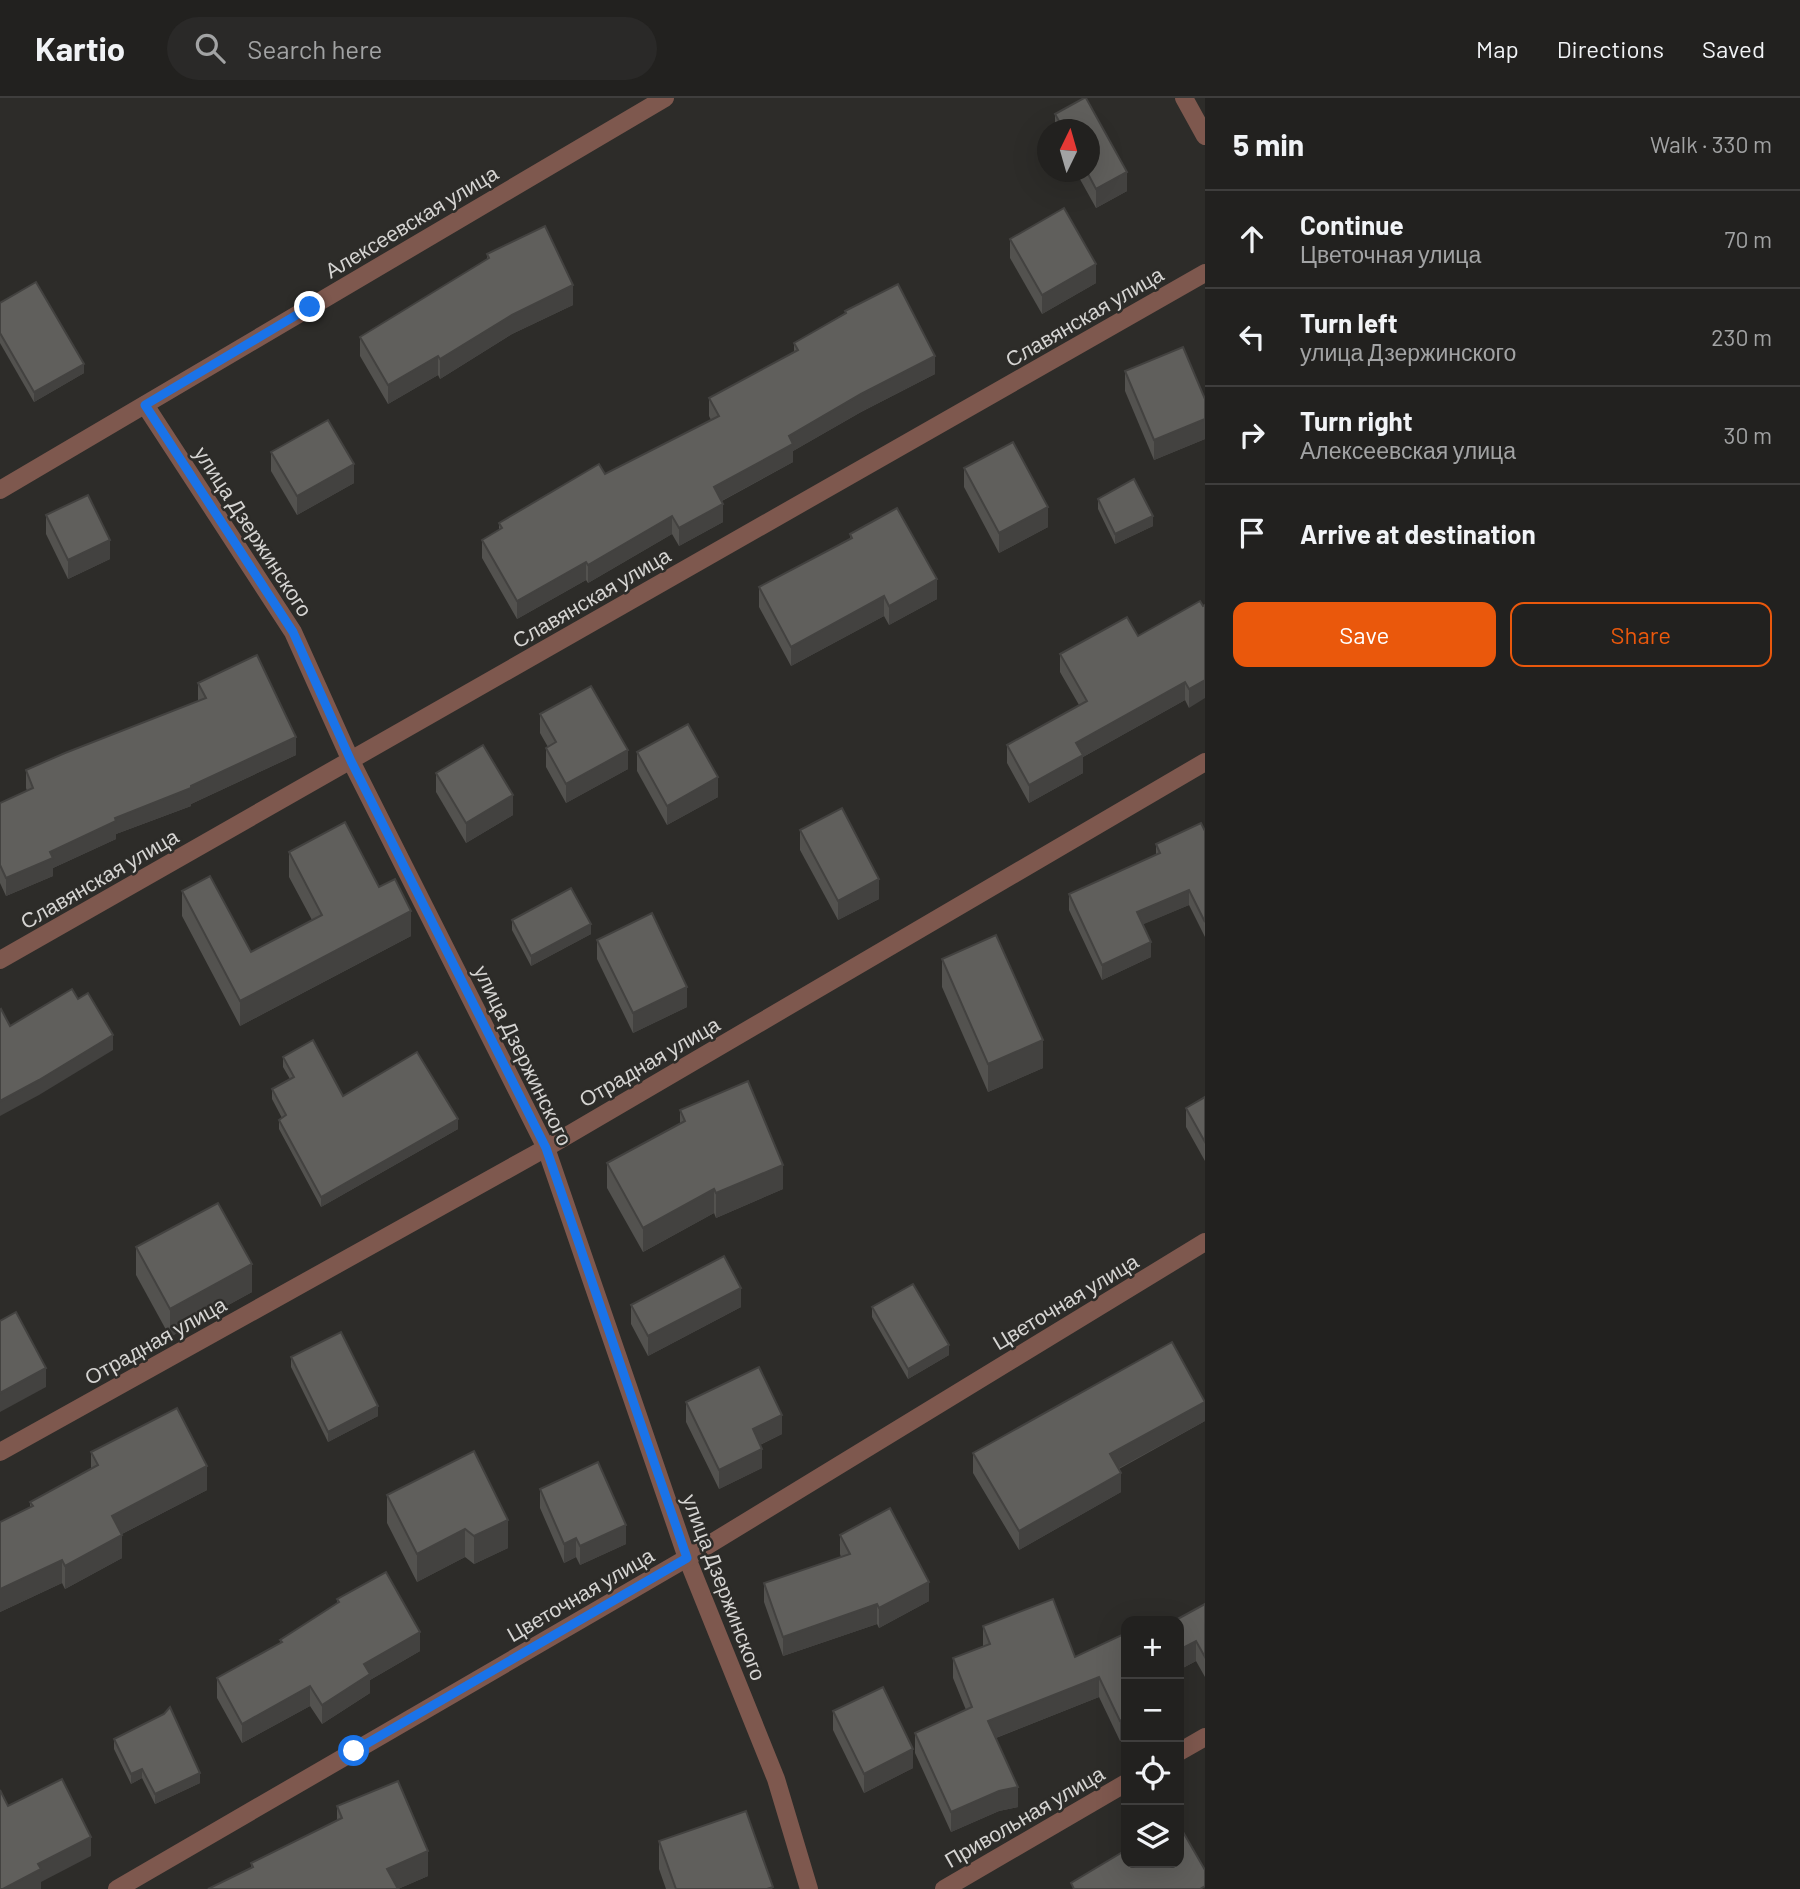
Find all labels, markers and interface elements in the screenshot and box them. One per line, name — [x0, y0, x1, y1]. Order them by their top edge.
search box — [167, 17, 657, 80]
text: Kartio — [35, 28, 125, 68]
icon: search — [191, 29, 229, 67]
text: Search here — [247, 33, 382, 64]
text: Map — [1476, 34, 1519, 63]
text: Directions — [1557, 34, 1664, 63]
text: Saved — [1702, 34, 1765, 63]
north arrow — [1037, 119, 1100, 182]
text: 5 min — [1233, 126, 1304, 162]
text: Walk · 330 m — [1650, 130, 1772, 158]
street label: Алексеевская улица — [320, 159, 502, 283]
text: Continue — [1300, 209, 1404, 240]
icon: ahead — [1233, 220, 1271, 258]
text: 70 m — [1725, 225, 1772, 253]
text: Цветочная улица — [1300, 240, 1481, 268]
street label: Славянская улица — [1001, 260, 1168, 371]
route end — [294, 291, 325, 322]
text: Turn left — [1300, 307, 1398, 338]
icon: left — [1233, 318, 1271, 356]
text: 230 m — [1711, 323, 1772, 351]
text: улица Дзержинского — [1300, 338, 1516, 366]
text: Turn right — [1300, 405, 1413, 436]
icon: right — [1233, 416, 1271, 454]
text: 30 m — [1724, 421, 1772, 449]
text: Алексеевская улица — [1300, 436, 1516, 464]
street label: улица Дзержинского — [190, 441, 318, 621]
icon: arrive — [1233, 514, 1271, 552]
text: Arrive at destination — [1300, 518, 1536, 549]
street label: Славянская улица — [508, 541, 675, 652]
button: Save — [1233, 602, 1496, 667]
button: Share — [1510, 602, 1772, 667]
street label: Славянская улица — [16, 822, 183, 933]
street label: улица Дзержинского — [469, 961, 579, 1149]
street label: Отрадная улица — [574, 1010, 724, 1111]
street label: Цветочная улица — [988, 1247, 1143, 1354]
street label: Отрадная улица — [80, 1291, 230, 1389]
street label: улица Дзержинского — [678, 1490, 772, 1684]
street label: Цветочная улица — [502, 1542, 658, 1646]
map controls — [1121, 1616, 1184, 1868]
button: + — [1121, 1616, 1184, 1679]
button: − — [1121, 1679, 1184, 1742]
route start — [338, 1735, 369, 1766]
button: locate — [1121, 1742, 1184, 1805]
street label: Привольная улица — [940, 1760, 1109, 1872]
button: layers — [1121, 1805, 1184, 1868]

